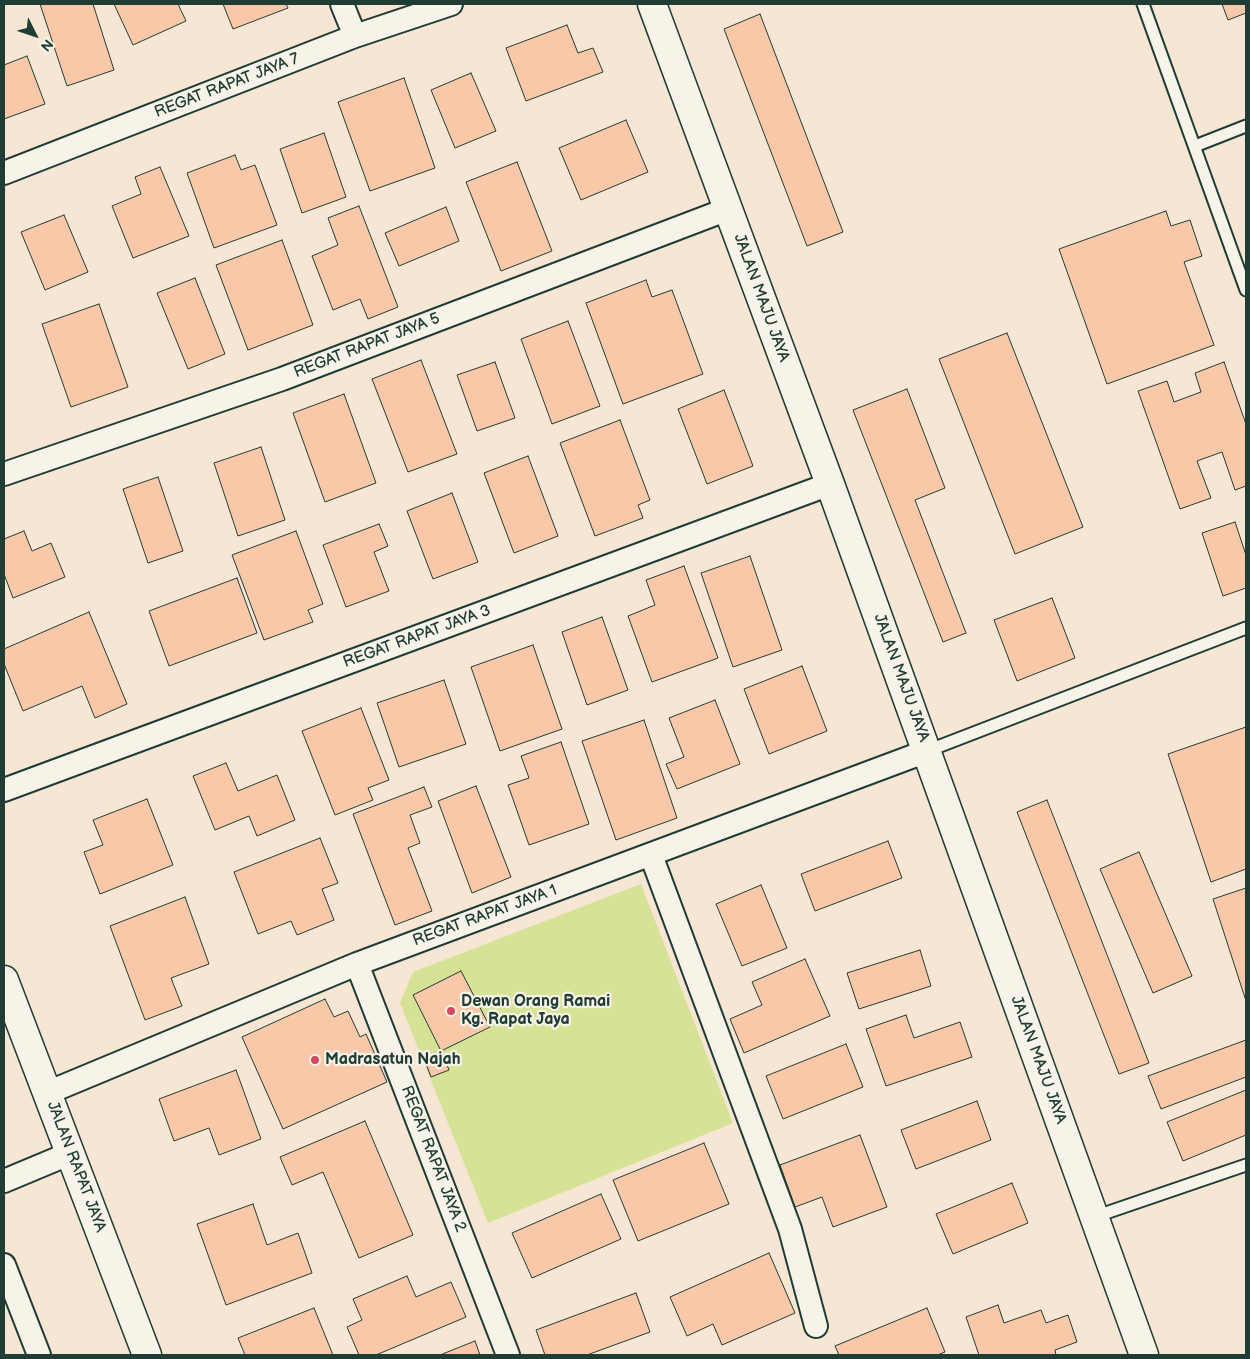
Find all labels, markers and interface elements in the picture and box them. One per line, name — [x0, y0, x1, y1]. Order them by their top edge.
north arrow — [10, 10, 60, 60]
text: N — [37, 36, 57, 55]
street label: REGAT RAPAT JAYA 7 — [152, 50, 302, 122]
street label: JALAN MAJU JAYA — [729, 231, 793, 365]
street label: REGAT RAPAT JAYA 5 — [291, 309, 443, 383]
street label: REGAT RAPAT JAYA 3 — [341, 601, 493, 673]
street label: JALAN MAJU JAYA — [869, 611, 933, 745]
street label: REGAT RAPAT JAYA 1 — [410, 881, 560, 951]
place label: Dewan Orang Ramai Kg. Rapat Jaya — [461, 992, 610, 1030]
street label: JALAN MAJU JAYA — [1006, 993, 1070, 1127]
marker: Dewan Orang Ramai Kg. Rapat Jaya — [445, 1005, 457, 1017]
place label: Madrasatun Najah — [325, 1050, 461, 1070]
marker: Madrasatun Najah — [309, 1054, 321, 1066]
street label: REGAT RAPAT JAYA 2 — [396, 1083, 470, 1235]
street label: JALAN RAPAT JAYA — [42, 1099, 110, 1235]

